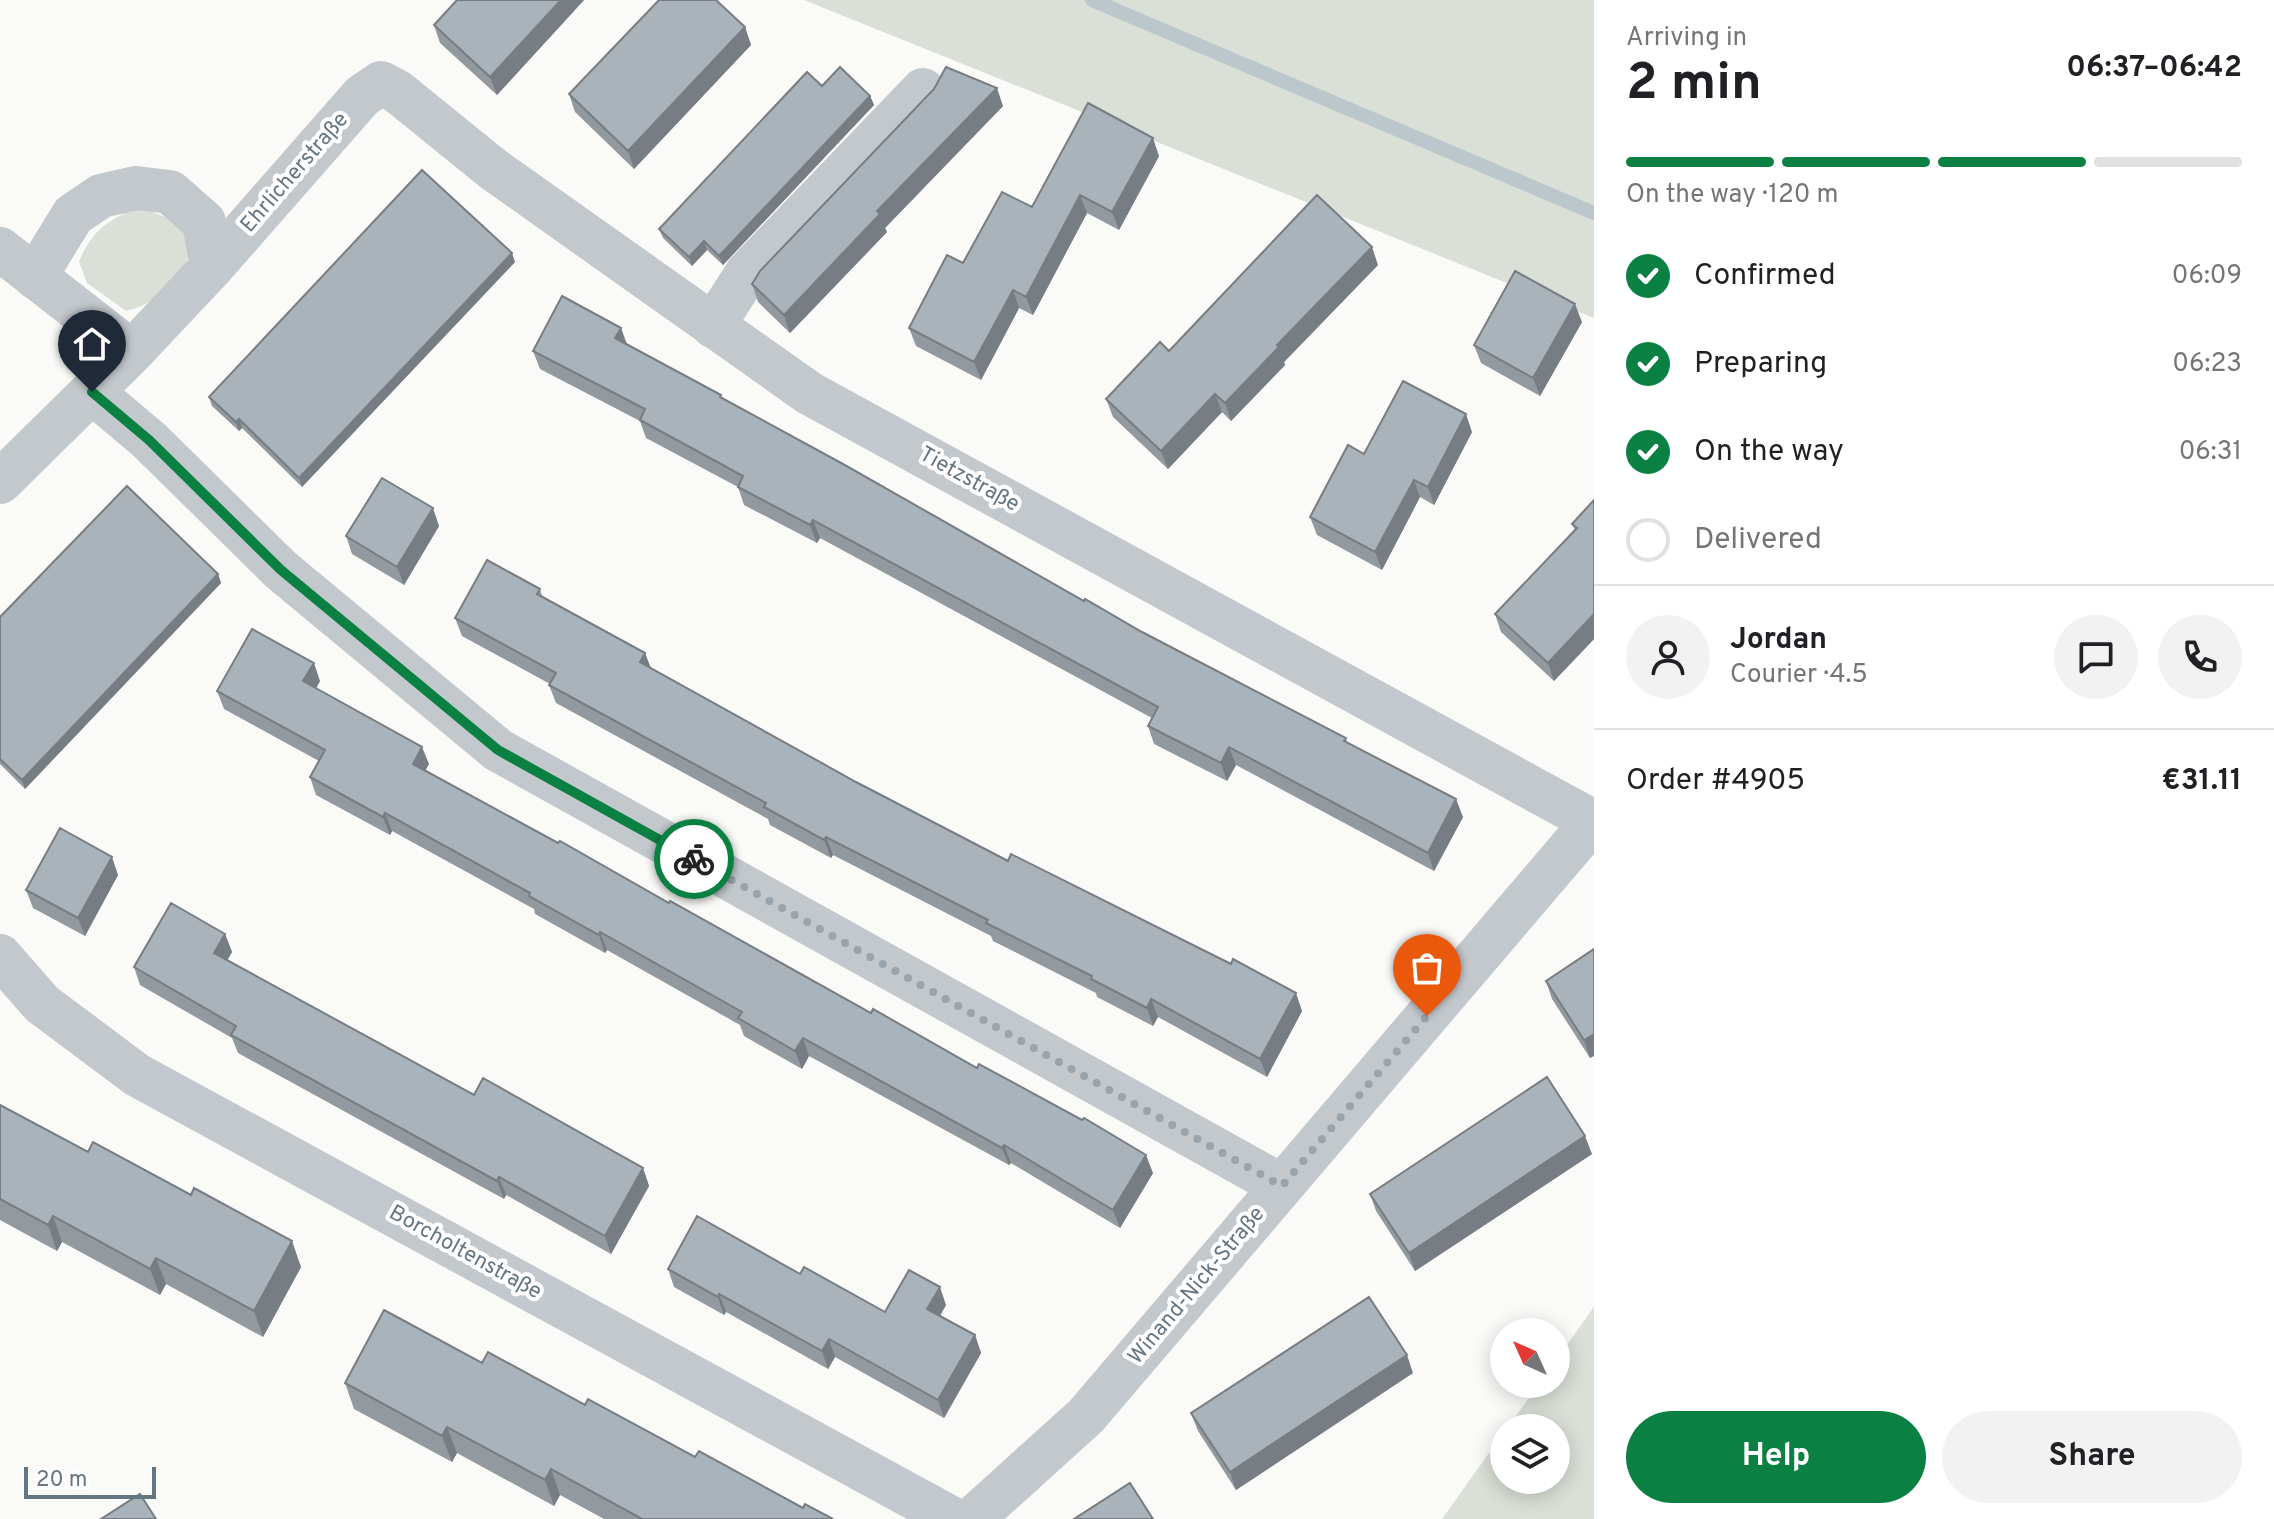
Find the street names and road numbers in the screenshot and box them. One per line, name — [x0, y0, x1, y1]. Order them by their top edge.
street label: Ehrlicherstraße — [235, 107, 355, 239]
street label: Tietzstraße — [914, 441, 1024, 519]
street label: Borcholtenstraße — [384, 1200, 546, 1306]
street label: Winand-Nick-Straße — [1123, 1202, 1271, 1370]

